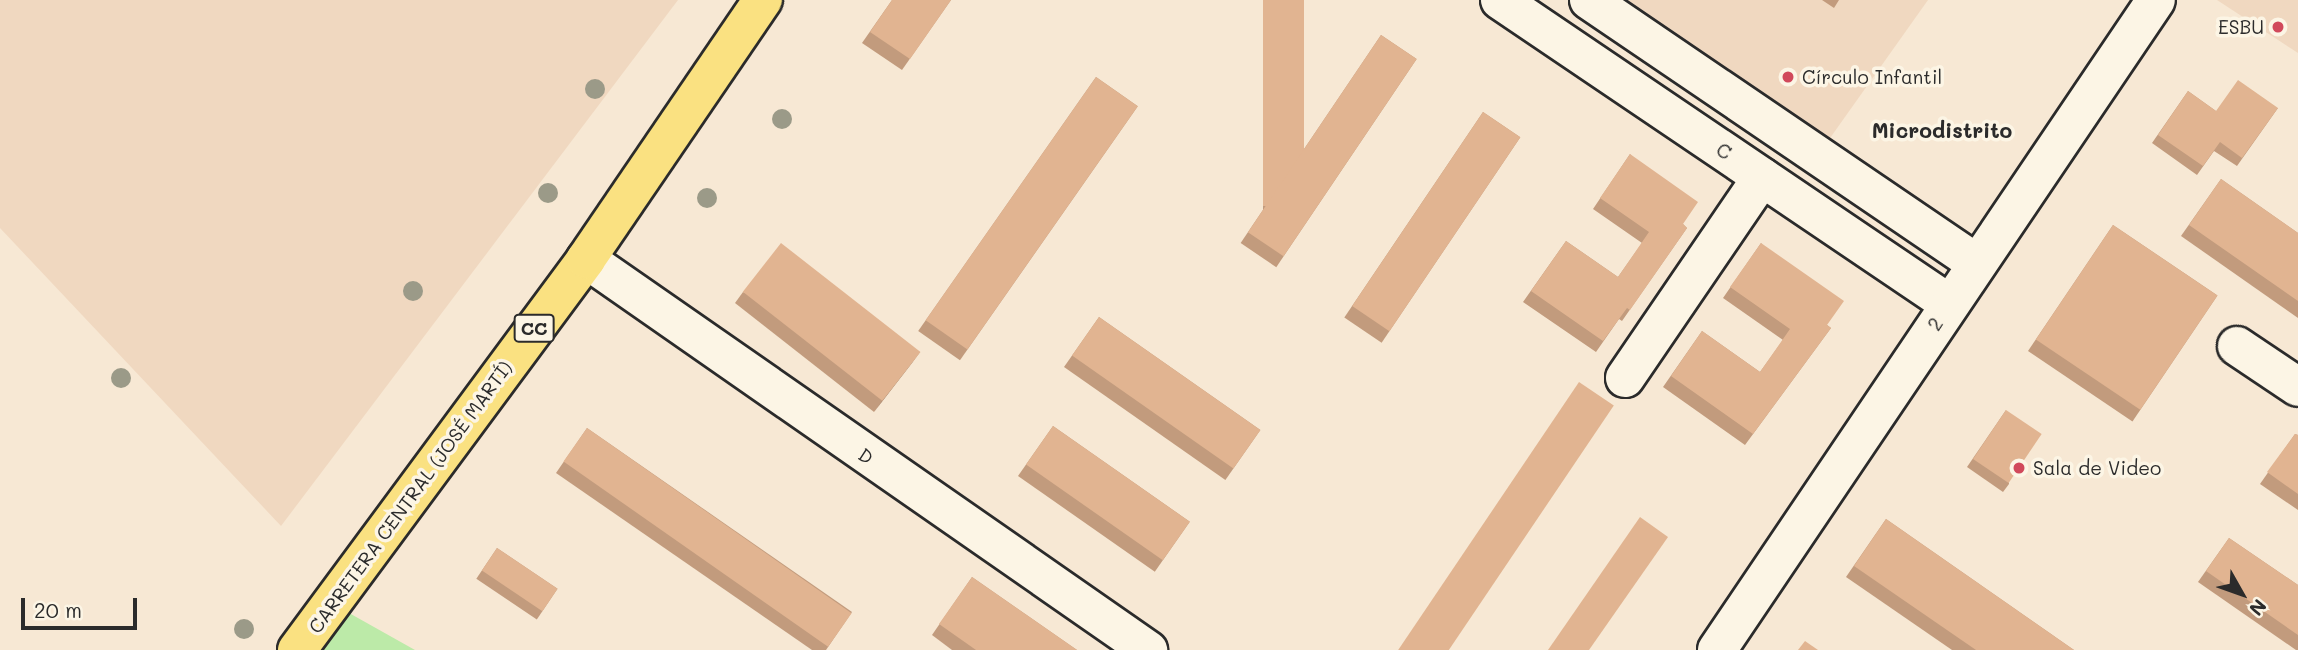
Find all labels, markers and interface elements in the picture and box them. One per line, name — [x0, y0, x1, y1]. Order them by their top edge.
place label: ESBU — [2218, 16, 2264, 38]
marker: ESBU — [2270, 19, 2286, 35]
place label: Círculo Infantil — [1802, 66, 1942, 88]
marker: Círculo Infantil — [1780, 69, 1796, 85]
district label: Microdistrito — [1872, 117, 2012, 143]
street label: C — [1712, 138, 1736, 164]
street label: 2 — [1923, 313, 1947, 335]
road number: CC — [513, 314, 555, 342]
street label: CARRETERA CENTRAL (JOSÉ MARTÍ) — [304, 357, 516, 637]
street label: D — [854, 443, 878, 469]
place label: Sala de Video — [2033, 457, 2161, 479]
marker: Sala de Video — [2011, 460, 2027, 476]
north arrow — [2207, 559, 2277, 629]
scale bar — [24, 584, 140, 628]
text: N — [2244, 594, 2273, 621]
text: 20 m — [34, 596, 82, 623]

